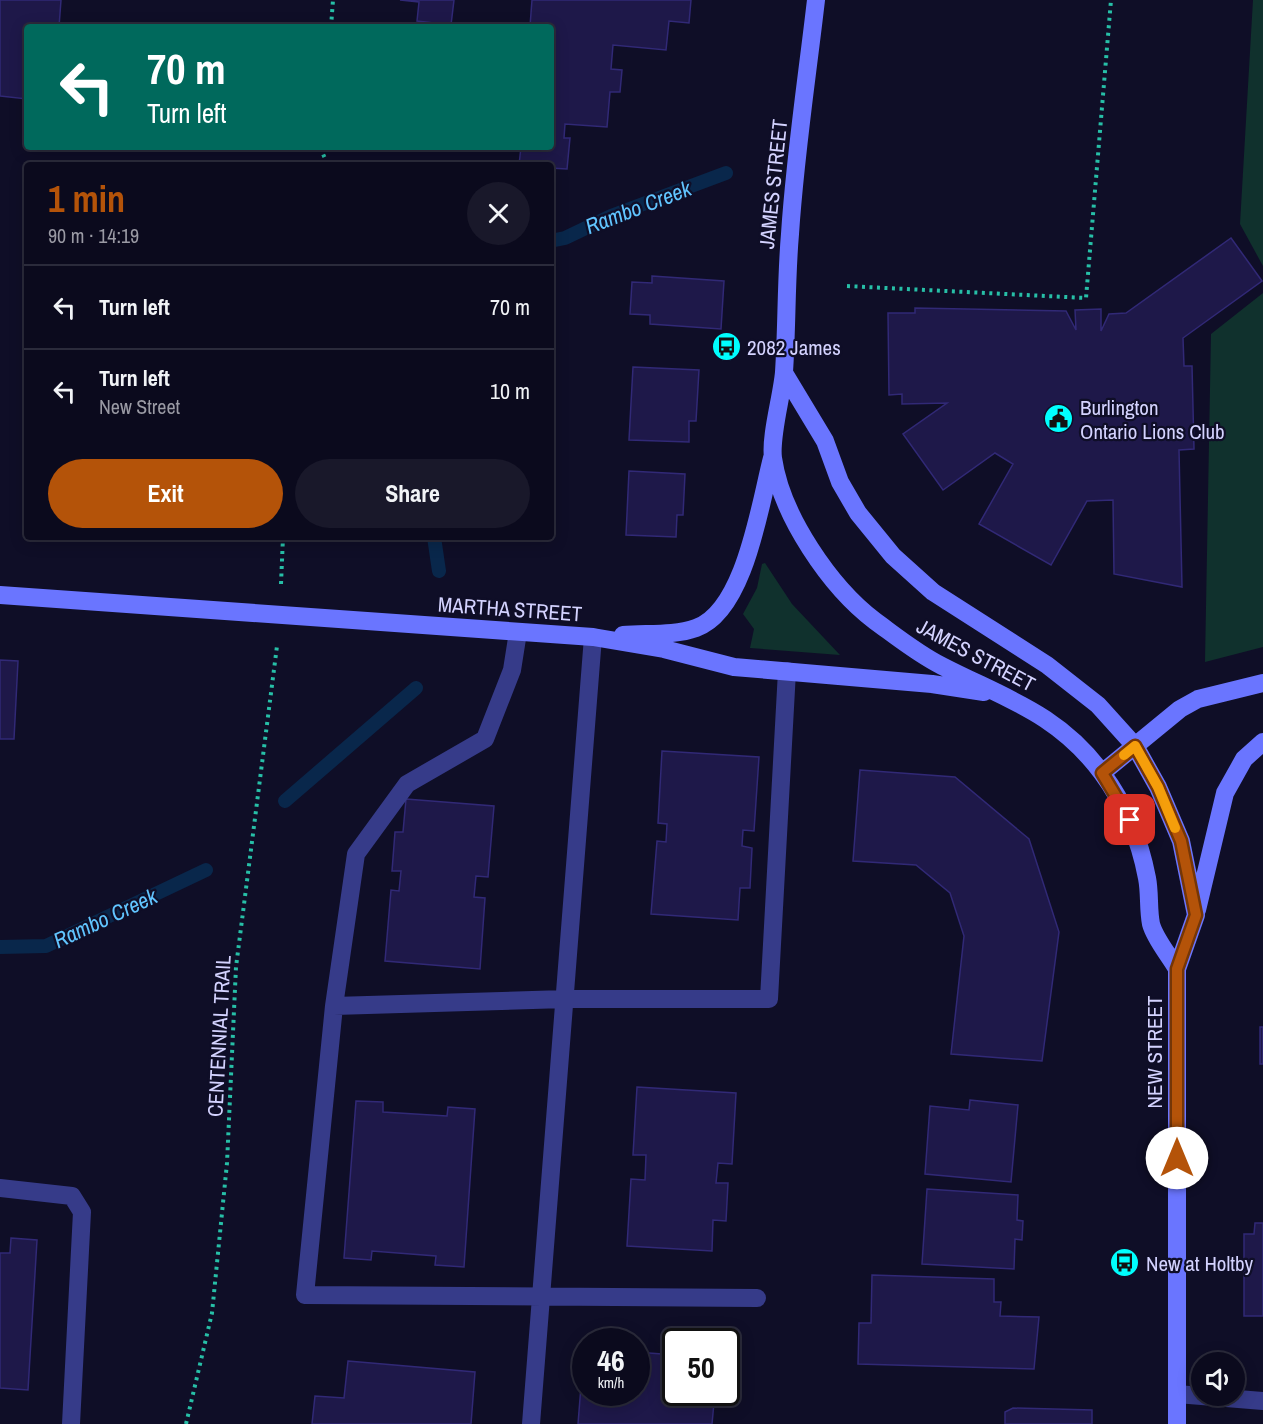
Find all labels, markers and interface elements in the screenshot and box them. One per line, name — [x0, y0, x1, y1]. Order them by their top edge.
text: 70 m — [147, 41, 226, 97]
icon: left — [48, 48, 126, 126]
text: Turn left — [147, 95, 226, 131]
street label: JAMES STREET — [752, 117, 794, 250]
water label: Rambo Creek — [581, 173, 696, 241]
text: 1 min — [48, 175, 125, 223]
button: close — [467, 182, 530, 245]
text: 90 m · 14:19 — [48, 222, 139, 249]
icon: left — [48, 291, 81, 324]
text: Turn left — [99, 292, 170, 322]
text: 70 m — [490, 292, 530, 322]
bus stop icon: 2082 James — [710, 331, 742, 363]
place label: 2082 James — [747, 333, 841, 362]
text: Turn left — [99, 363, 170, 393]
icon: left — [48, 375, 81, 408]
text: 10 m — [490, 376, 530, 406]
text: New Street — [99, 393, 180, 420]
place label: Burlington Ontario Lions Club — [1080, 393, 1225, 446]
public building icon: Burlington Ontario Lions Club — [1043, 403, 1075, 435]
button: Exit — [48, 459, 283, 528]
button: Share — [295, 459, 530, 528]
street label: MARTHA STREET — [437, 590, 583, 629]
street label: JAMES STREET — [912, 612, 1041, 699]
pin — [1104, 794, 1155, 845]
icon: arrive — [1113, 803, 1146, 836]
water label: Rambo Creek — [48, 880, 163, 955]
street label: CENTENNIAL TRAIL — [200, 954, 238, 1118]
street label: NEW STREET — [1140, 995, 1169, 1108]
position arrow — [1145, 1126, 1209, 1190]
bus stop icon: New at Holtby — [1109, 1247, 1141, 1279]
place label: New at Holtby — [1146, 1249, 1254, 1278]
speed limit sign: 50 — [662, 1328, 740, 1406]
text: 46 — [597, 1340, 625, 1380]
map controls — [1191, 1352, 1245, 1406]
button: sound — [1191, 1352, 1245, 1406]
text: km/h — [598, 1372, 624, 1393]

